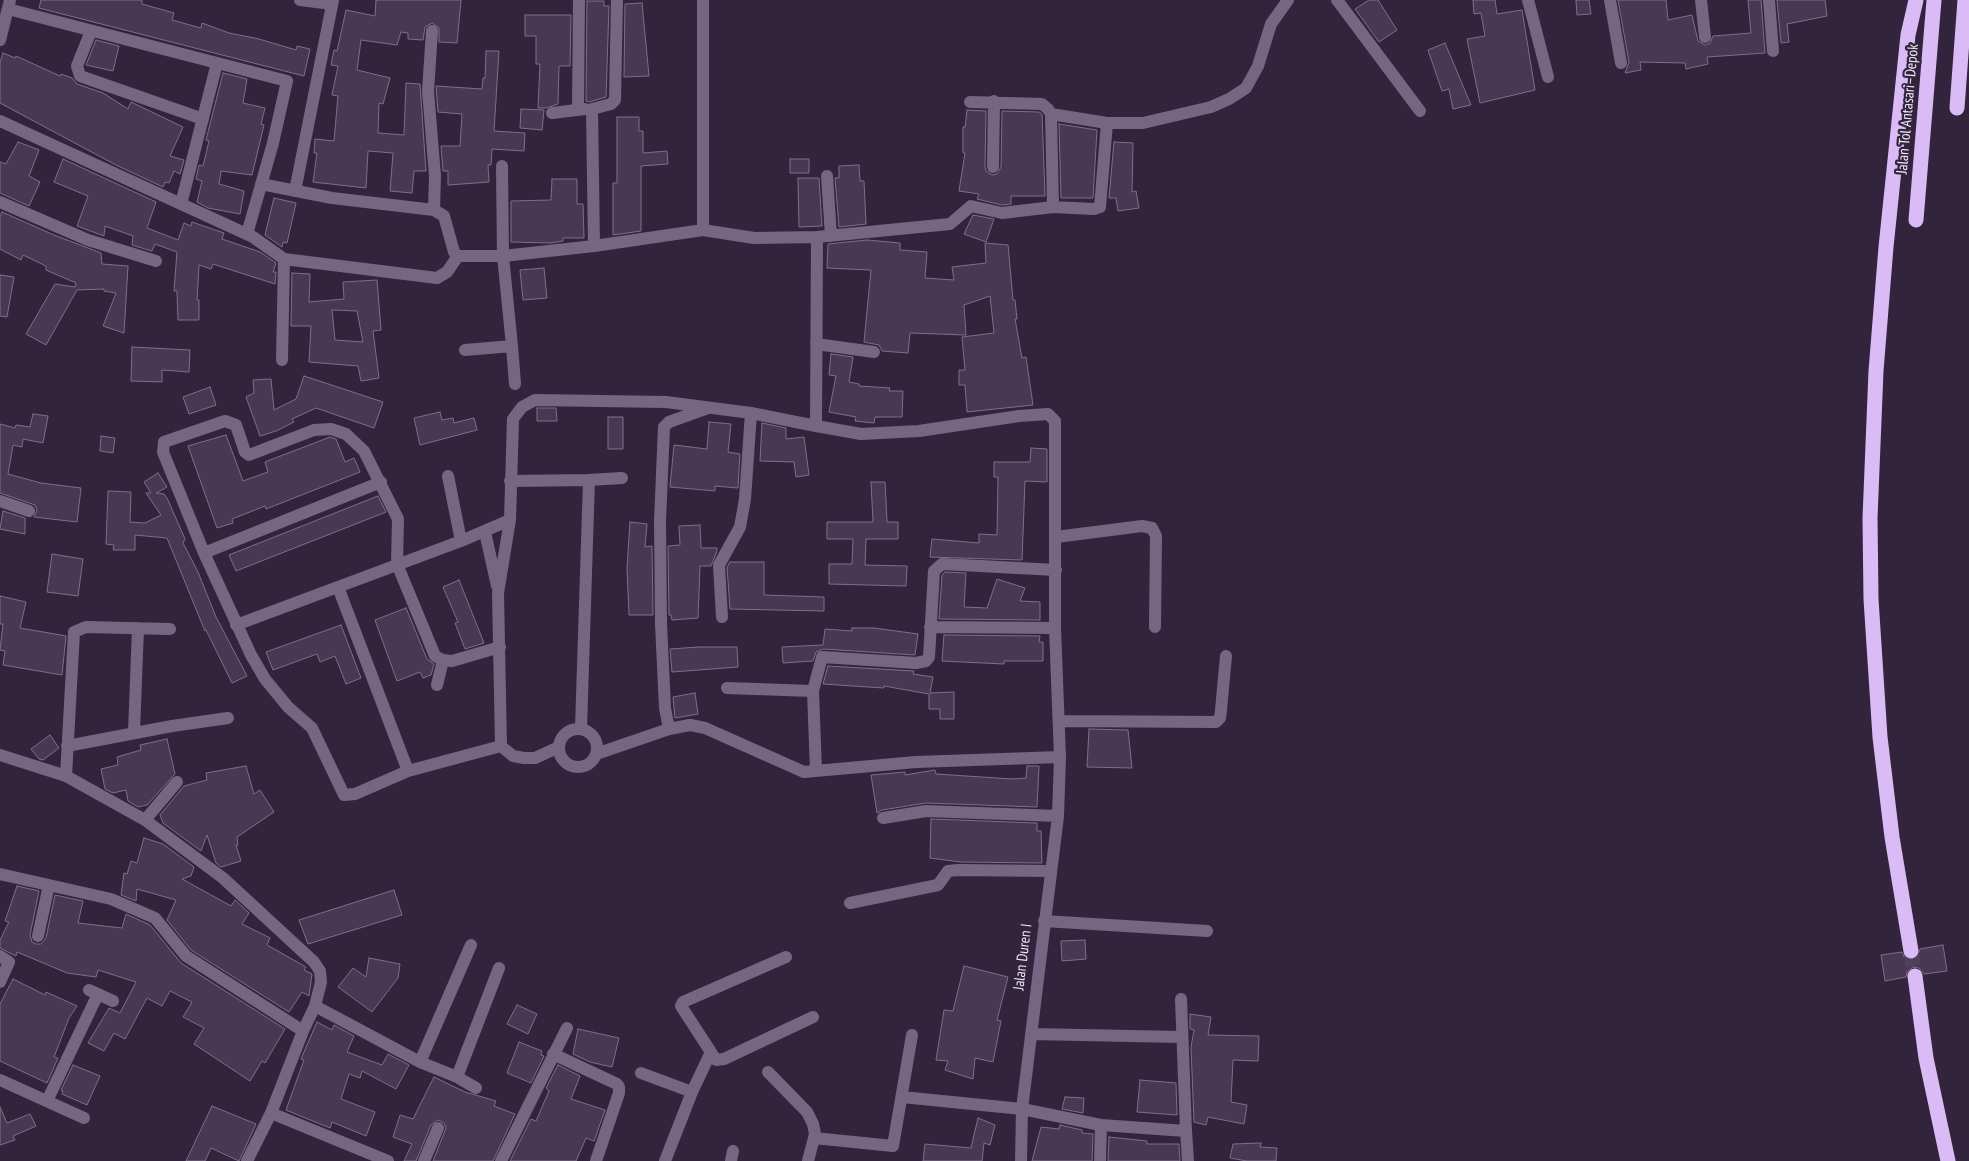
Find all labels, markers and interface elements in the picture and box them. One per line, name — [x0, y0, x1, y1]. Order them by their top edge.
street label: Jalan Tol Antasari–Depok — [1893, 43, 1923, 175]
street label: Jalan Duren I — [1010, 923, 1036, 991]

